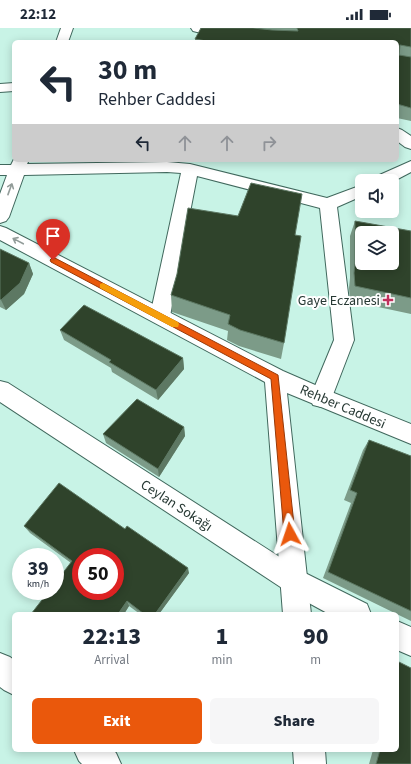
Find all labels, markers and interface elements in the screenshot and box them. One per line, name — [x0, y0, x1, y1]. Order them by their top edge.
text: 22:12 — [20, 4, 56, 25]
text: 30 m — [98, 50, 157, 90]
icon: left — [32, 56, 84, 108]
text: Rehber Caddesi — [98, 87, 216, 112]
icon: left — [132, 132, 154, 154]
icon: ahead — [174, 132, 196, 154]
icon: ahead — [216, 132, 238, 154]
icon: right — [258, 132, 280, 154]
map controls — [355, 174, 399, 270]
button: sound — [355, 174, 399, 218]
one-way arrow — [7, 183, 15, 195]
pin — [36, 219, 70, 260]
icon: arrive — [42, 225, 64, 247]
button: layers — [355, 226, 399, 270]
one-way arrow — [12, 237, 24, 244]
place label: Gaye Eczanesi — [298, 291, 380, 311]
marker: Gaye Eczanesi — [383, 295, 393, 305]
street label: Rehber Caddesi — [297, 380, 389, 434]
street label: Ceylan Sokağı — [137, 475, 216, 537]
position arrow — [269, 513, 311, 555]
speed limit sign: 50 — [72, 548, 124, 600]
text: 39 — [27, 555, 49, 583]
text: km/h — [27, 577, 49, 591]
text: 22:13 — [82, 619, 141, 654]
text: 1 — [216, 619, 228, 654]
text: 90 — [303, 619, 329, 654]
text: Arrival — [94, 651, 129, 669]
text: min — [211, 651, 233, 669]
text: m — [310, 651, 321, 669]
button: Exit — [32, 698, 202, 744]
button: Share — [210, 698, 379, 744]

